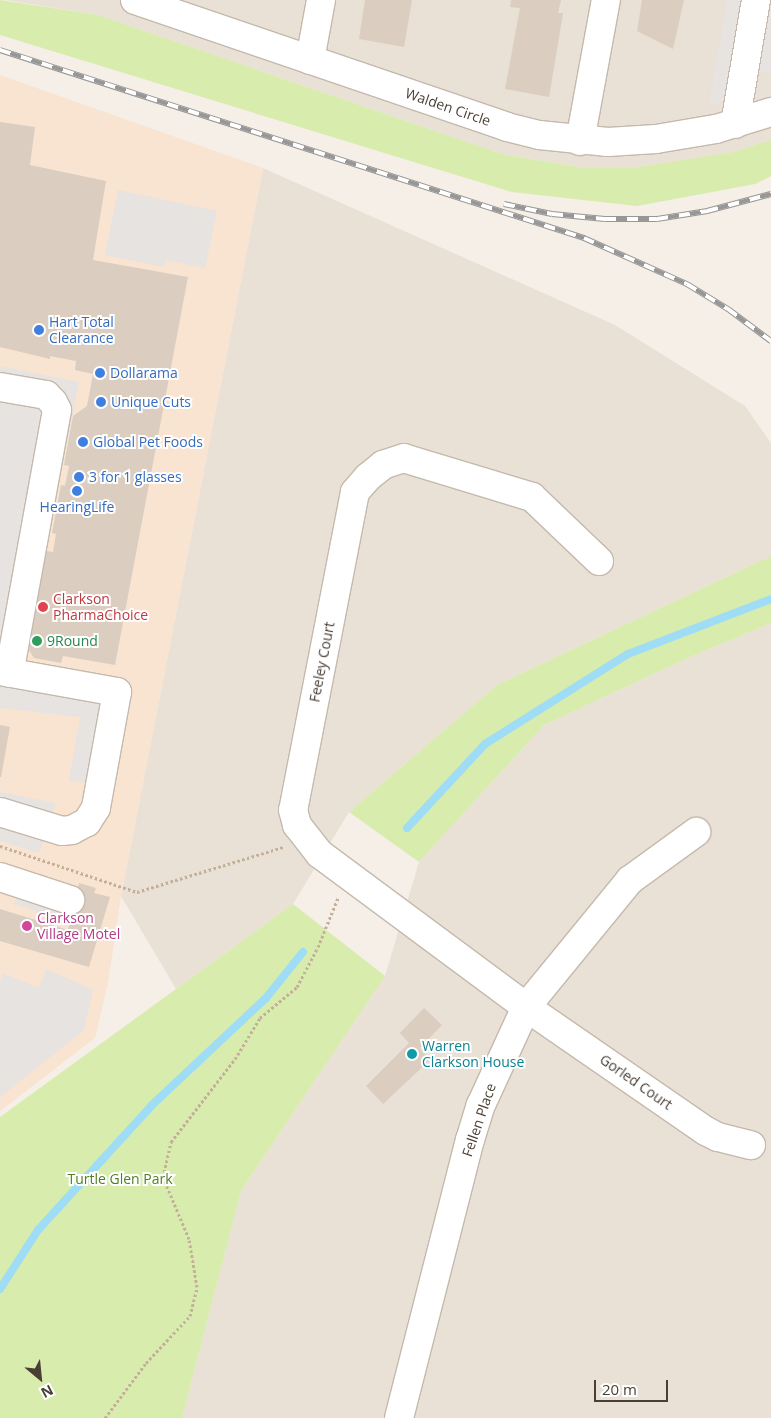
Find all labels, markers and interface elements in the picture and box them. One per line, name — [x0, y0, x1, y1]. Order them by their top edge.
street label: Walden Circle — [403, 85, 493, 129]
place label: Hart Total Clearance — [49, 314, 114, 347]
marker: Hart Total Clearance — [33, 324, 45, 336]
place label: Dollarama — [110, 365, 178, 381]
marker: Dollarama — [94, 367, 106, 379]
place label: Unique Cuts — [111, 394, 191, 410]
marker: Unique Cuts — [95, 396, 107, 408]
place label: Global Pet Foods — [93, 434, 203, 450]
marker: Global Pet Foods — [77, 436, 89, 448]
place label: 3 for 1 glasses — [89, 469, 182, 485]
marker: 3 for 1 glasses — [73, 471, 85, 483]
marker: HearingLife — [71, 485, 83, 497]
place label: HearingLife — [40, 499, 114, 515]
place label: Clarkson PharmaChoice — [53, 591, 148, 624]
marker: Clarkson PharmaChoice — [37, 601, 49, 613]
street label: Feeley Court — [306, 620, 338, 704]
place label: 9Round — [47, 633, 98, 649]
marker: 9Round — [31, 635, 43, 647]
place label: Clarkson Village Motel — [37, 910, 120, 942]
marker: Clarkson Village Motel — [21, 920, 33, 932]
place label: Warren Clarkson House — [422, 1038, 524, 1070]
marker: Warren Clarkson House — [406, 1048, 418, 1060]
street label: Gorled Court — [597, 1051, 675, 1113]
street label: Fellen Place — [459, 1081, 499, 1159]
park label: Turtle Glen Park — [67, 1171, 173, 1187]
north arrow — [15, 1353, 65, 1403]
scale bar — [596, 1370, 670, 1402]
text: 20 m — [602, 1379, 637, 1399]
text: N — [38, 1381, 57, 1403]

